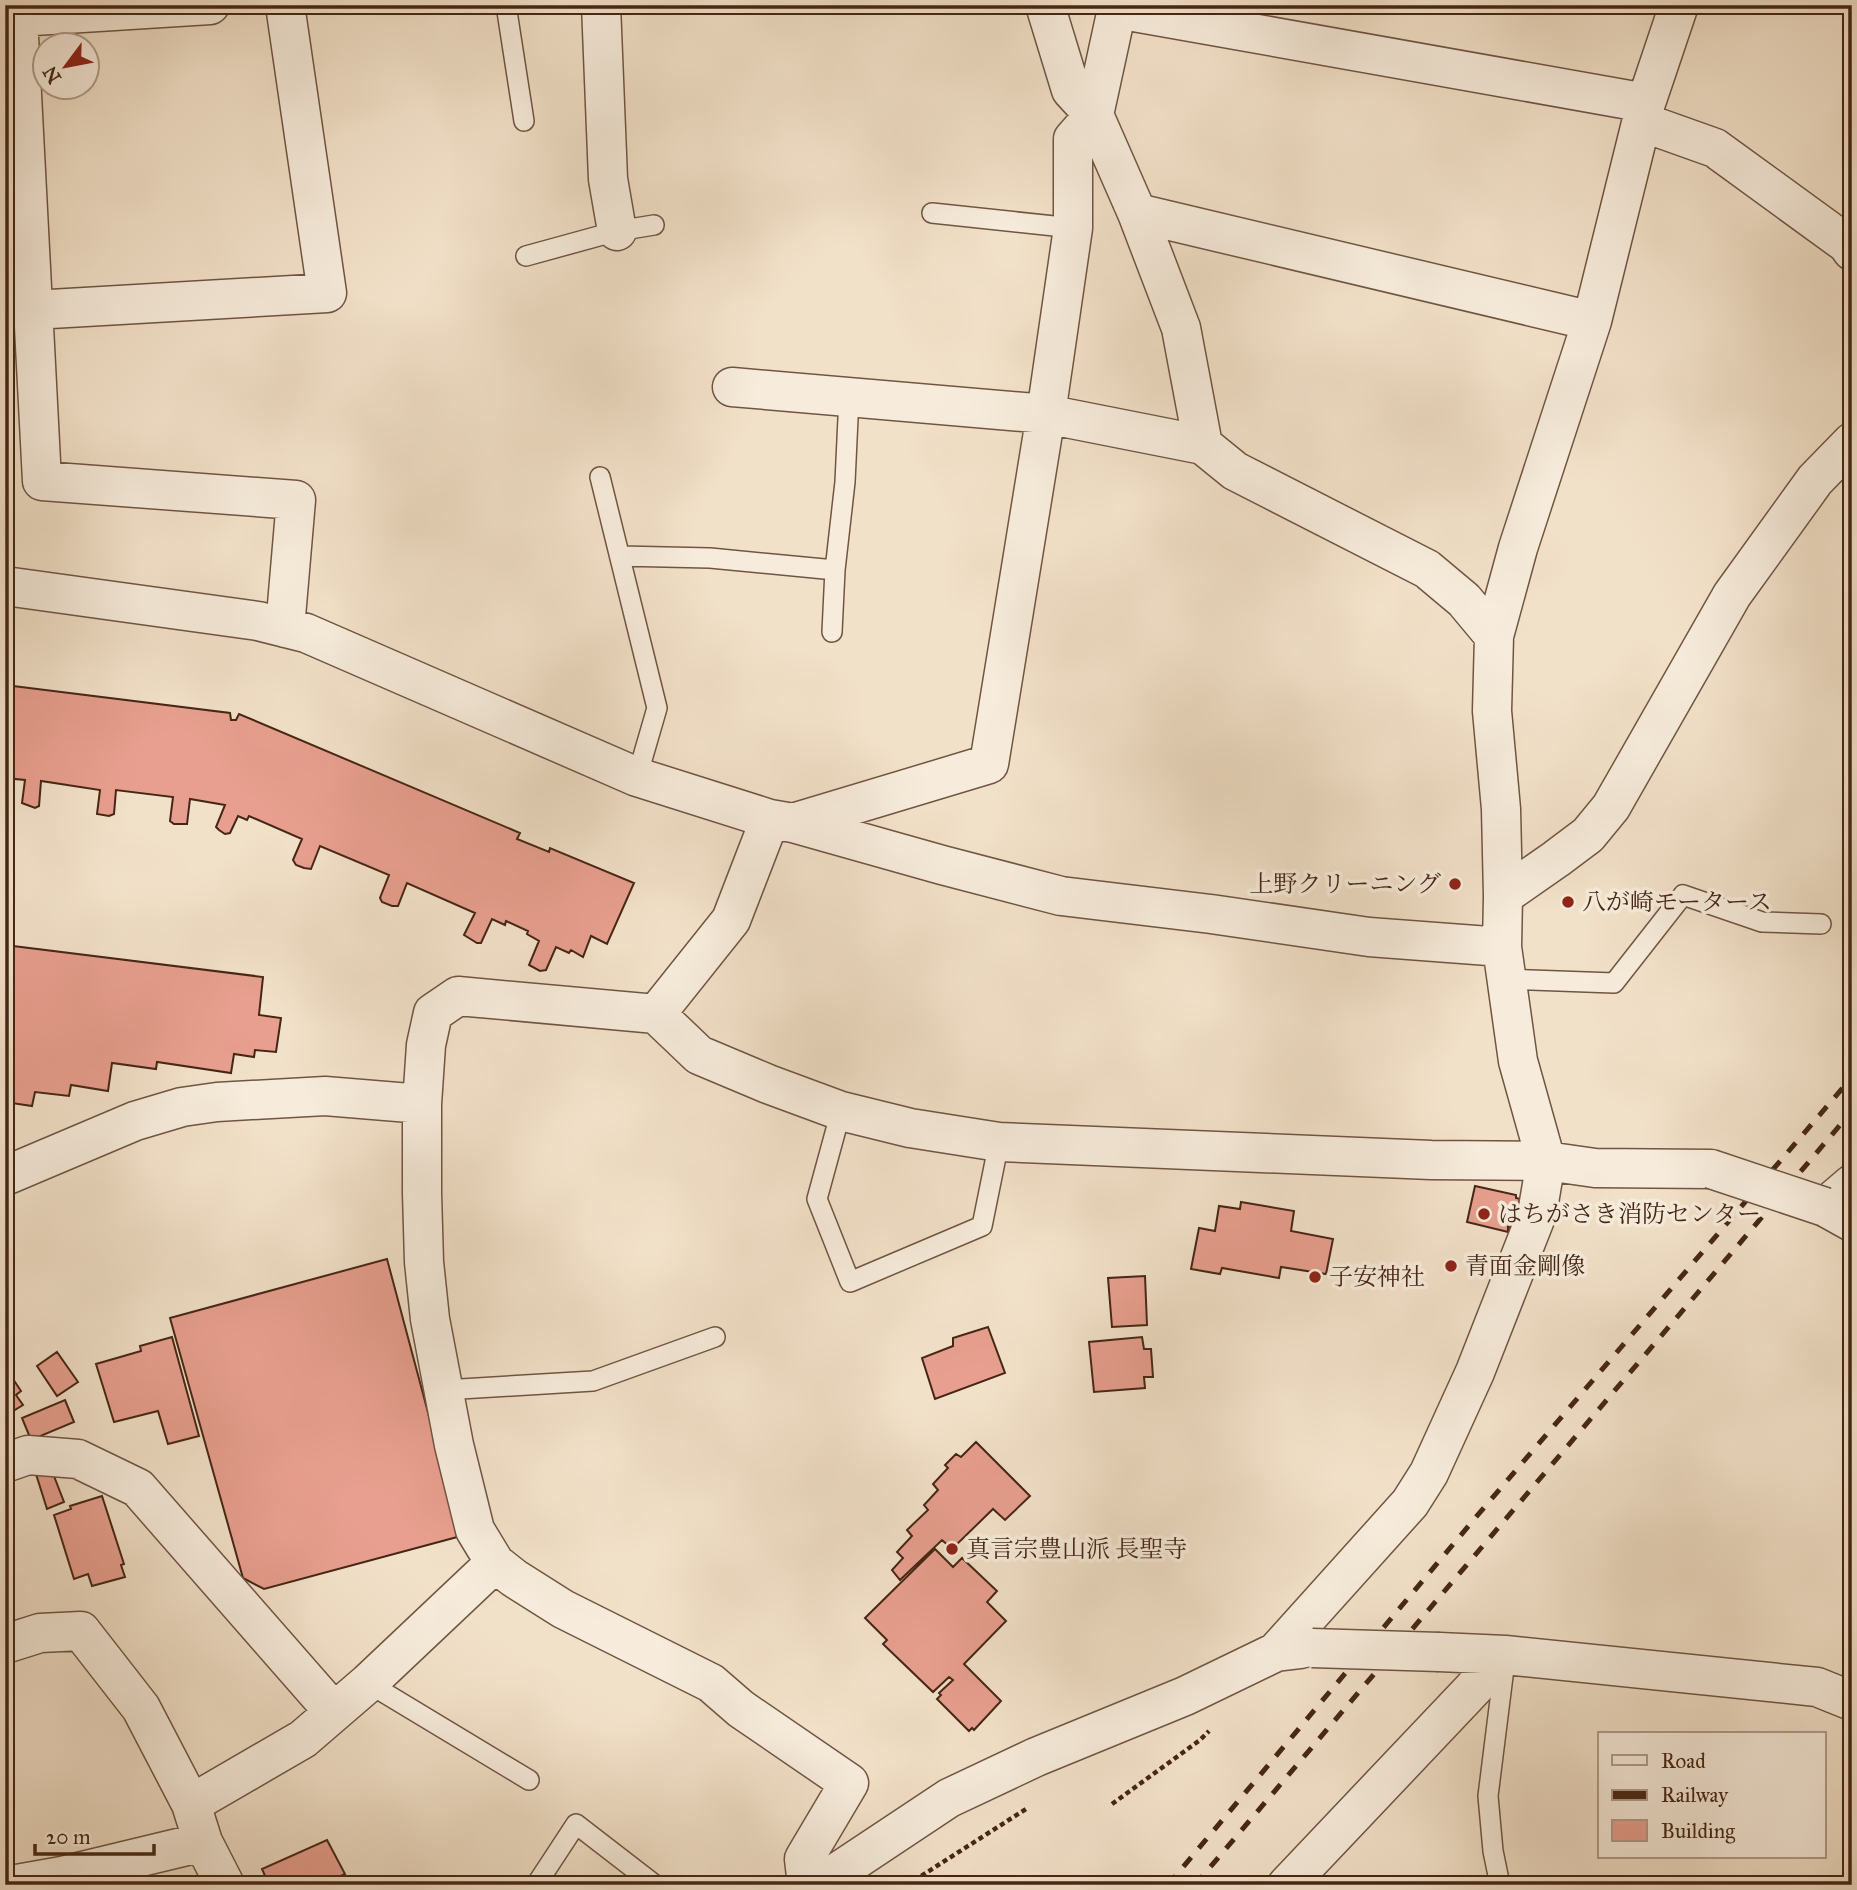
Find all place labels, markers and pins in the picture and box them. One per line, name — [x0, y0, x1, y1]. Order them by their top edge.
place label: 上野クリーニング — [1249, 869, 1441, 899]
marker: 上野クリーニング — [1447, 876, 1463, 892]
place label: 八が崎モータース — [1582, 887, 1772, 917]
marker: 八が崎モータース — [1560, 894, 1576, 910]
place label: はちがさき消防センター — [1498, 1199, 1761, 1229]
marker: はちがさき消防センター — [1476, 1206, 1492, 1222]
place label: 青面金剛像 — [1465, 1251, 1585, 1281]
marker: 青面金剛像 — [1443, 1258, 1459, 1274]
place label: 子安神社 — [1329, 1262, 1425, 1292]
marker: 子安神社 — [1307, 1269, 1323, 1285]
place label: 真言宗豊山派 長聖寺 — [966, 1534, 1187, 1564]
marker: 真言宗豊山派 長聖寺 — [944, 1541, 960, 1557]

